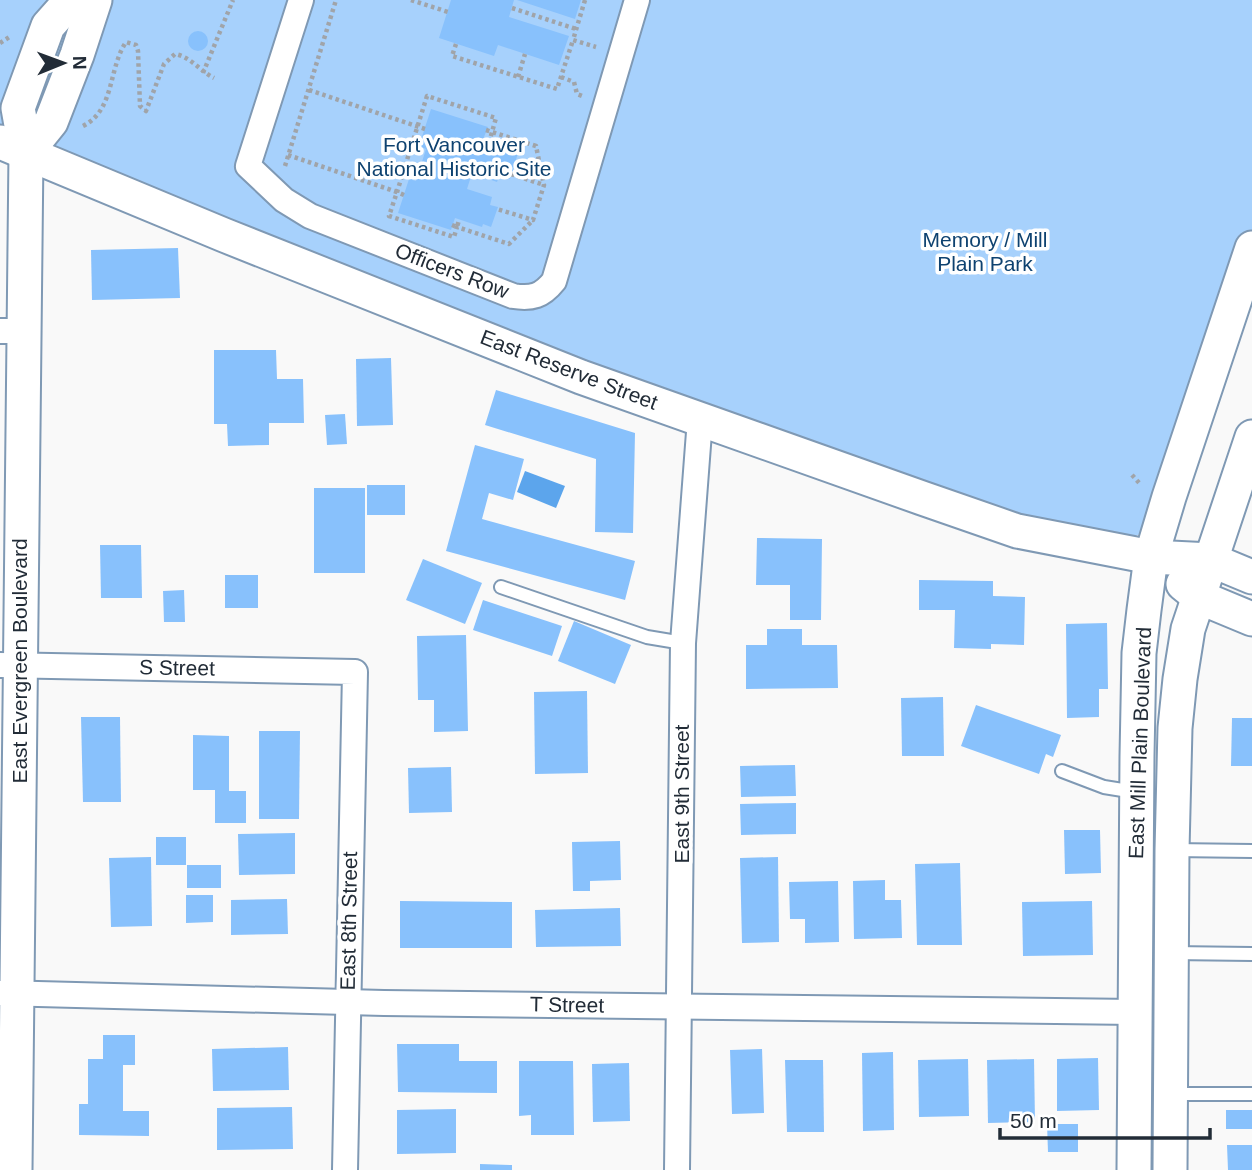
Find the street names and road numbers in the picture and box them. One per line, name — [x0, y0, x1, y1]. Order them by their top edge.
street label: Officers Row — [392, 238, 513, 303]
street label: East Reserve Street — [477, 325, 661, 414]
street label: East Evergreen Boulevard — [8, 538, 31, 784]
street label: East Mill Plain Boulevard — [1124, 627, 1155, 859]
street label: S Street — [139, 655, 215, 680]
street label: East 9th Street — [670, 724, 693, 863]
street label: East 8th Street — [336, 851, 361, 991]
street label: T Street — [530, 992, 605, 1017]

